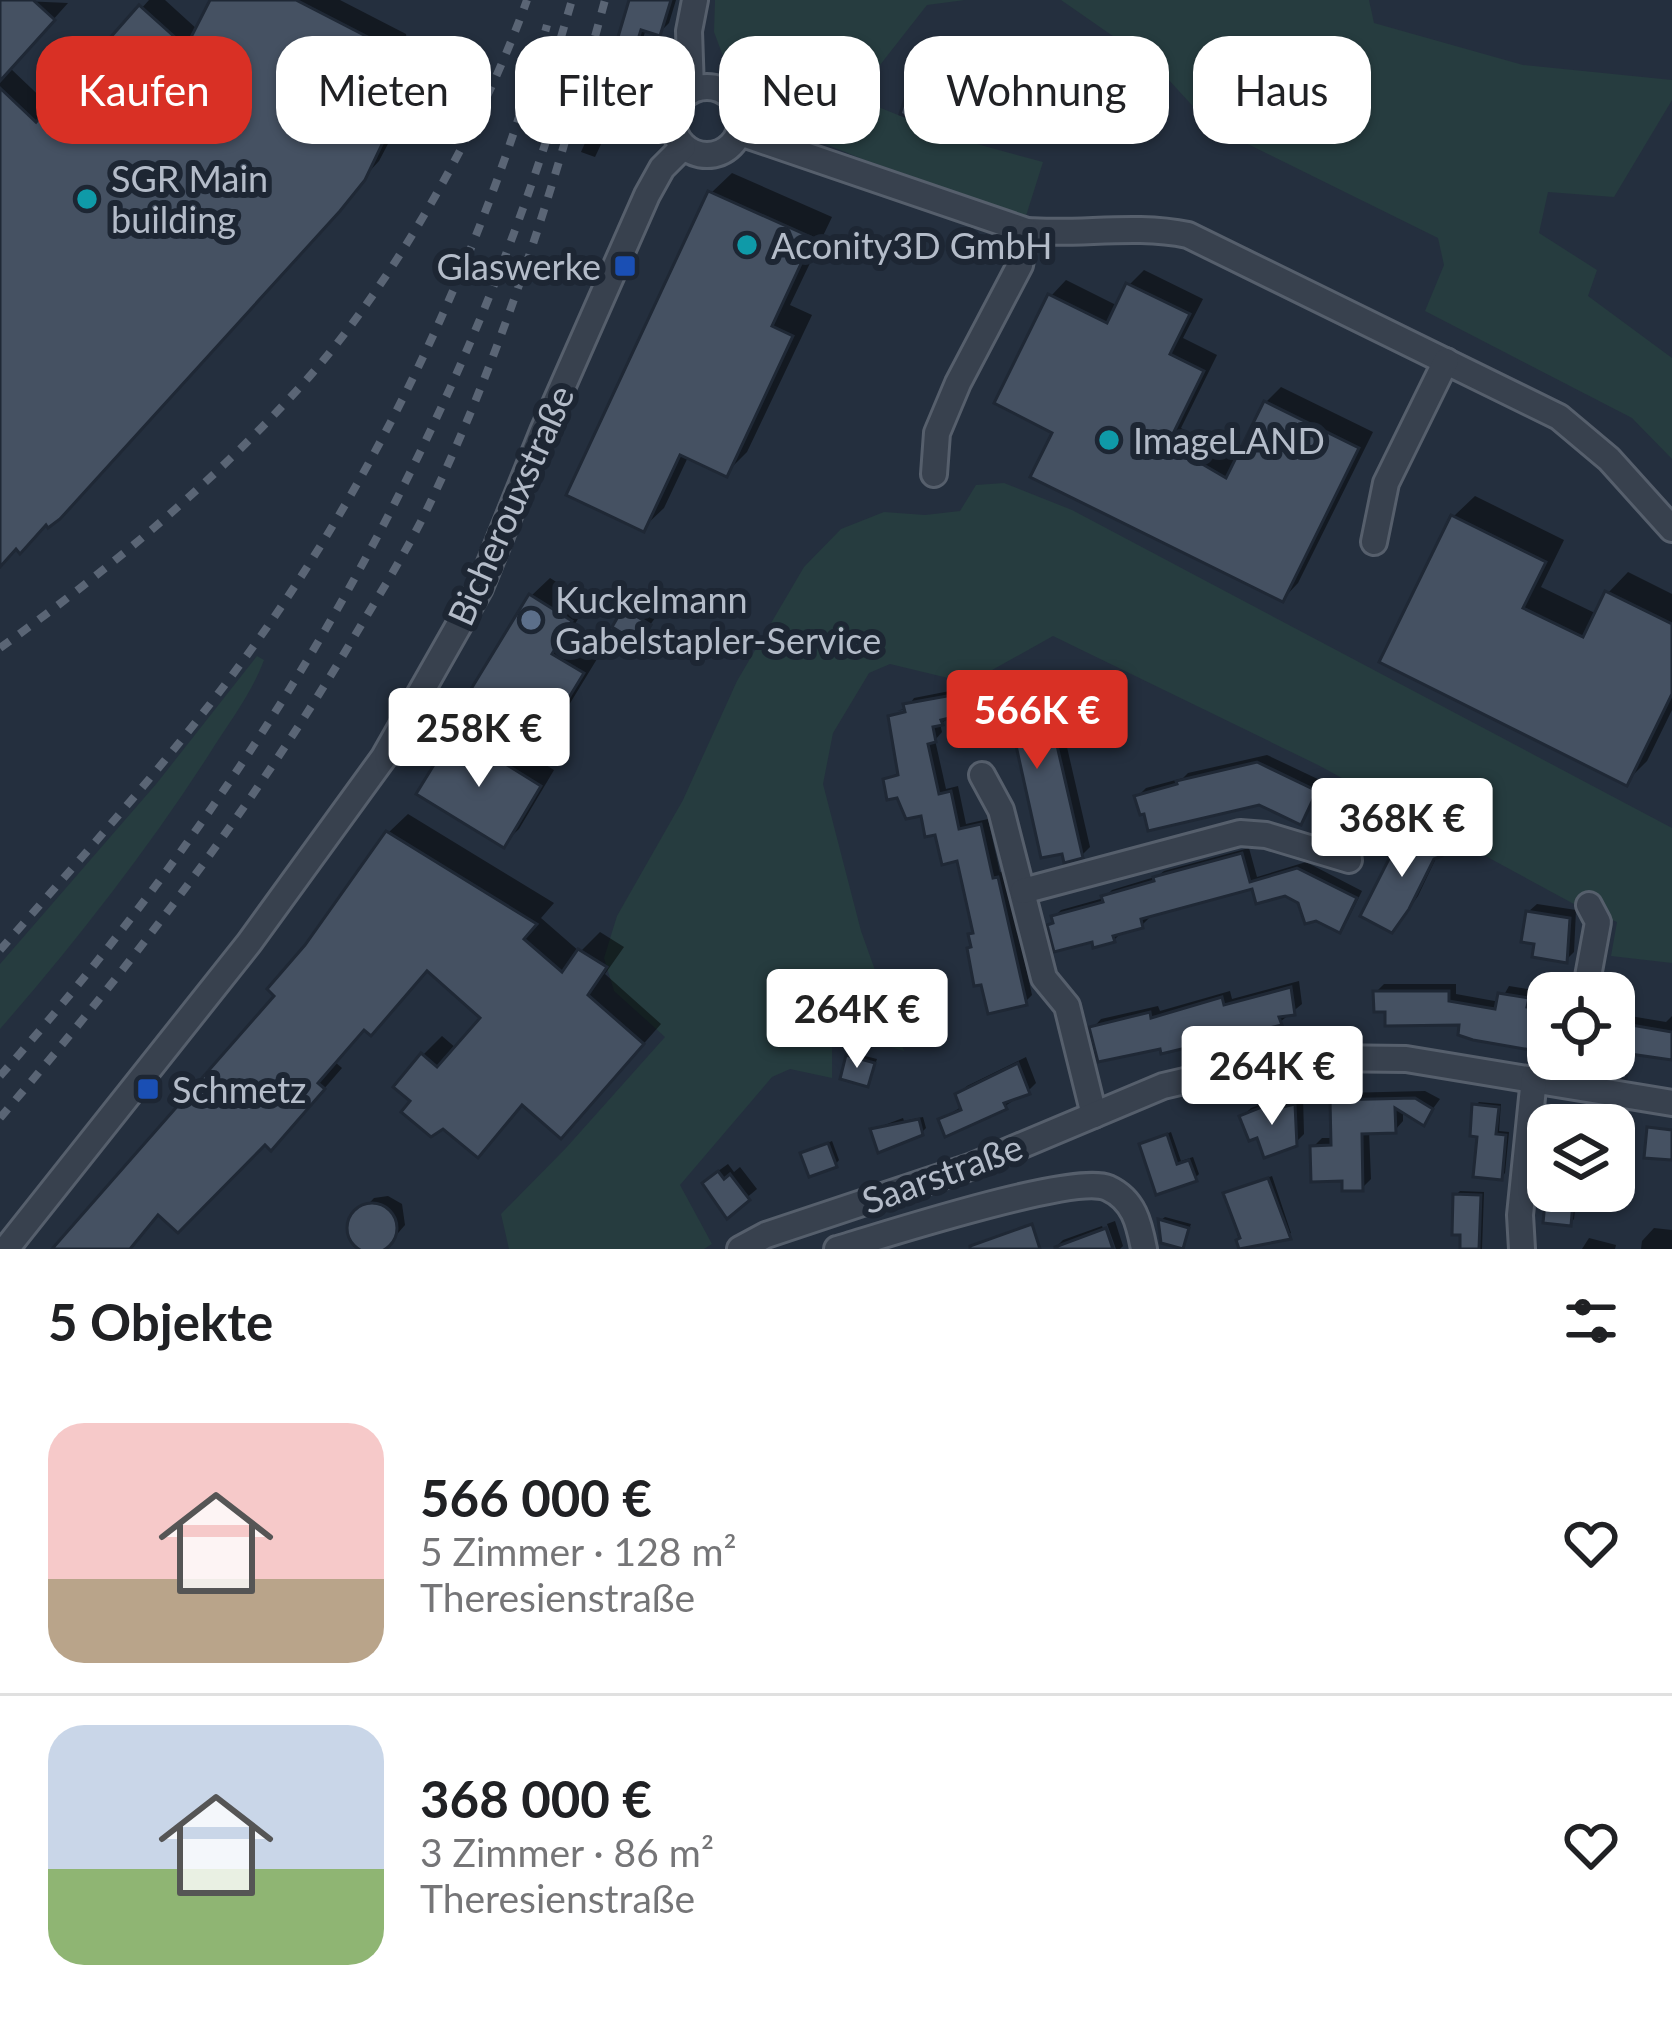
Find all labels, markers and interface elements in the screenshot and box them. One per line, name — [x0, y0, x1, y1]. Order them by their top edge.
chip: Kaufen — [36, 36, 252, 144]
chip: Mieten — [276, 36, 491, 144]
chip: Filter — [515, 36, 695, 144]
chip: Neu — [719, 36, 880, 144]
chip: Wohnung — [904, 36, 1169, 144]
chip: Haus — [1193, 36, 1371, 144]
place label: SGR Main building — [111, 156, 268, 241]
marker: SGR Main building — [74, 186, 100, 212]
place label: Aconity3D GmbH — [771, 223, 1053, 267]
marker: Aconity3D GmbH — [734, 232, 760, 258]
place label: Glaswerke — [436, 244, 601, 288]
marker: Glaswerke — [612, 253, 638, 279]
street label: Bicherouxstraße — [437, 378, 583, 632]
place label: ImageLAND — [1133, 418, 1325, 462]
marker: ImageLAND — [1096, 427, 1122, 453]
place label: Kuckelmann Gabelstapler-Service — [555, 577, 881, 662]
marker: Kuckelmann Gabelstapler-Service — [518, 607, 544, 633]
pin: 566K € — [939, 670, 1135, 772]
text: 566K € — [974, 686, 1100, 732]
pin: 258K € — [381, 688, 577, 790]
text: 258K € — [416, 704, 542, 750]
pin: 368K € — [1304, 778, 1500, 880]
text: 368K € — [1339, 794, 1465, 840]
pin: 264K € — [759, 969, 955, 1071]
map controls — [1527, 972, 1635, 1212]
button: locate — [1527, 972, 1635, 1080]
text: 264K € — [794, 985, 920, 1031]
pin: 264K € — [1174, 1026, 1370, 1128]
text: 264K € — [1209, 1042, 1335, 1088]
place label: Schmetz — [172, 1067, 306, 1111]
marker: Schmetz — [135, 1076, 161, 1102]
button: layers — [1527, 1104, 1635, 1212]
street label: Saarstraße — [856, 1124, 1028, 1222]
icon: filters — [1558, 1288, 1624, 1354]
text: 5 Objekte — [48, 1291, 273, 1352]
text: 566 000 € — [420, 1467, 652, 1528]
icon: home — [144, 1471, 288, 1615]
icon: heart — [1558, 1510, 1624, 1576]
text: 5 Zimmer · 128 m² — [420, 1528, 737, 1574]
text: Theresienstraße — [420, 1574, 695, 1620]
text: 368 000 € — [420, 1768, 652, 1829]
icon: home — [144, 1773, 288, 1917]
icon: heart — [1558, 1812, 1624, 1878]
text: 3 Zimmer · 86 m² — [420, 1829, 714, 1875]
text: Theresienstraße — [420, 1875, 695, 1921]

